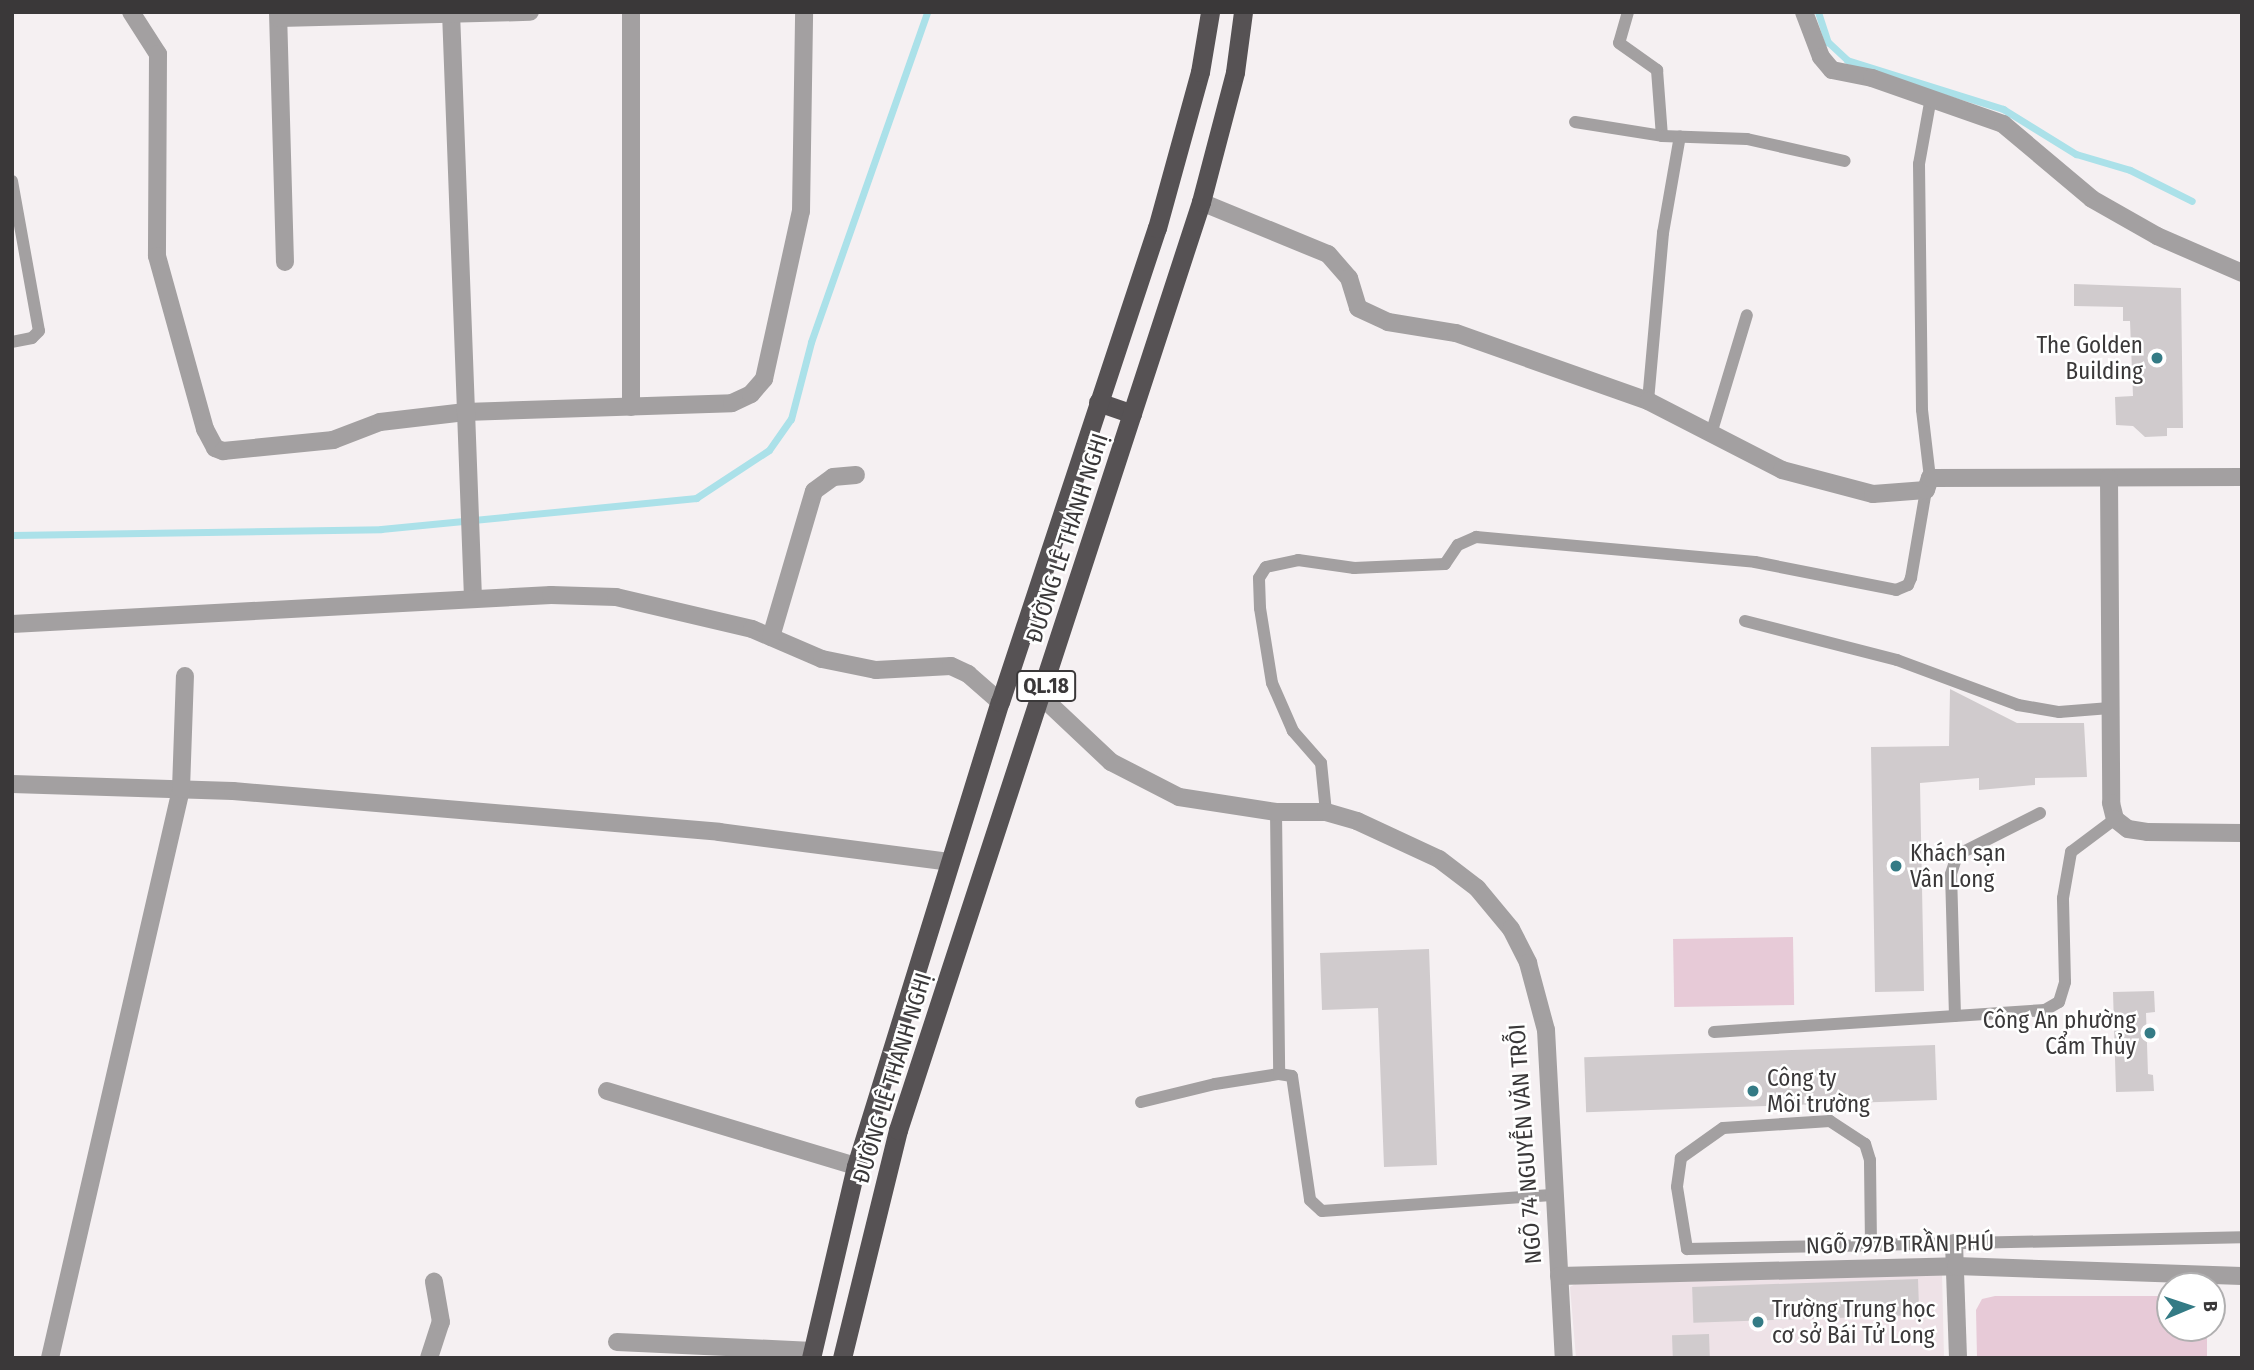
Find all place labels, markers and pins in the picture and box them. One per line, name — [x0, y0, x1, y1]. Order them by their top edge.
place label: The Golden Building — [2036, 331, 2143, 385]
marker: The Golden Building — [2149, 350, 2165, 366]
place label: Khách sạn Vân Long — [1910, 839, 2006, 893]
marker: Khách sạn Vân Long — [1888, 858, 1904, 874]
place label: Công An phường Cẩm Thủy — [1983, 1006, 2136, 1060]
marker: Công An phường Cẩm Thủy — [2142, 1025, 2158, 1041]
place label: Công ty Môi trường — [1767, 1064, 1870, 1118]
marker: Công ty Môi trường — [1745, 1083, 1761, 1099]
place label: Trường Trung học cơ sở Bái Tử Long — [1772, 1295, 1935, 1349]
marker: Trường Trung học cơ sở Bái Tử Long — [1750, 1314, 1766, 1330]

